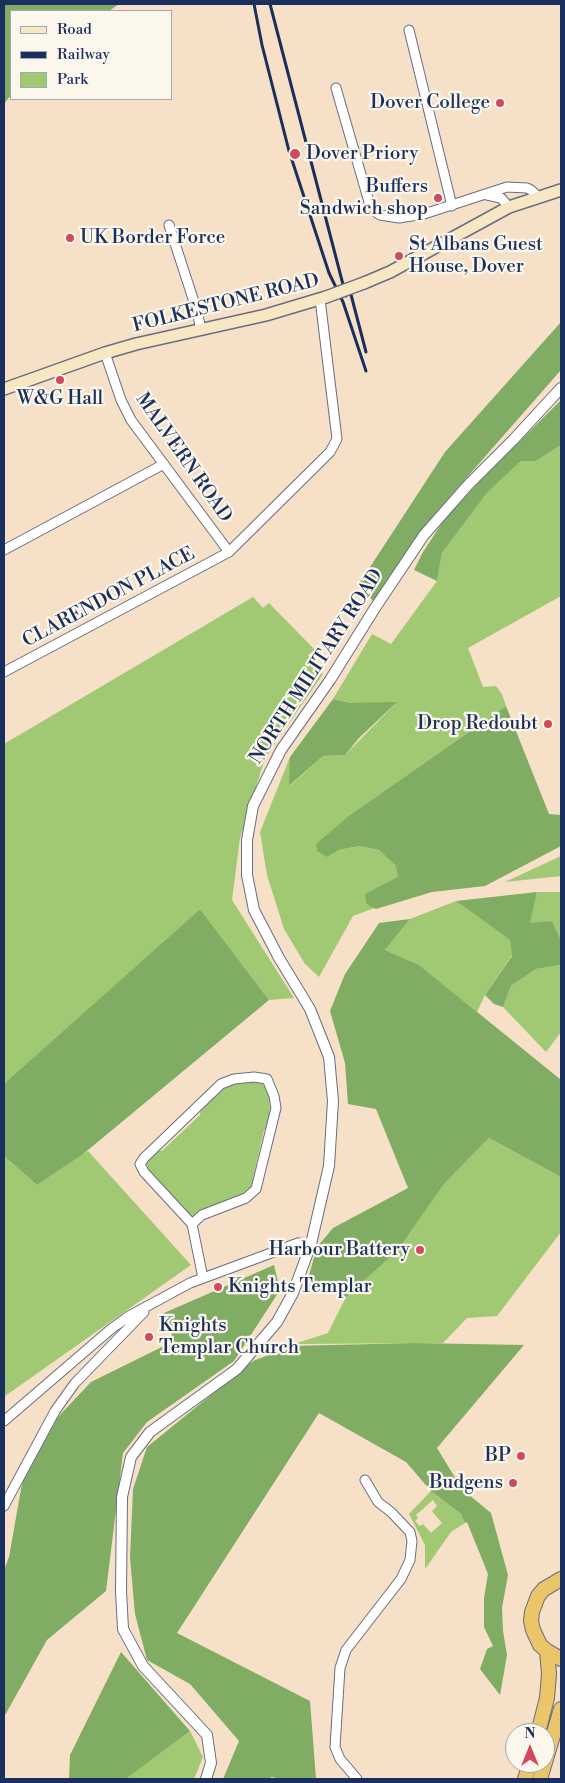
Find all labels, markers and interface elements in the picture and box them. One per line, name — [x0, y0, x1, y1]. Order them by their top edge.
legend — [10, 10, 172, 100]
text: Road — [57, 20, 92, 39]
text: Railway — [57, 45, 110, 64]
text: Park — [57, 70, 88, 89]
place label: Dover College — [370, 92, 490, 114]
marker: Dover College — [494, 97, 506, 109]
place label: Dover Priory — [306, 143, 419, 165]
marker: Dover Priory — [288, 147, 302, 161]
place label: Buffers Sandwich shop — [300, 176, 428, 220]
marker: Buffers Sandwich shop — [432, 192, 444, 204]
place label: UK Border Force — [80, 227, 225, 249]
marker: UK Border Force — [64, 232, 76, 244]
place label: St Albans Guest House, Dover — [409, 234, 543, 278]
marker: St Albans Guest House, Dover — [393, 250, 405, 262]
street label: FOLKESTONE ROAD — [130, 270, 322, 338]
marker: W&G Hall — [54, 374, 66, 386]
place label: W&G Hall — [17, 388, 103, 410]
street label: MALVERN ROAD — [130, 389, 236, 527]
street label: CLARENDON PLACE — [19, 543, 199, 653]
street label: NORTH MILITARY ROAD — [245, 565, 389, 769]
place label: Drop Redoubt — [417, 713, 538, 735]
marker: Drop Redoubt — [542, 718, 554, 730]
place label: Harbour Battery — [269, 1239, 410, 1261]
marker: Harbour Battery — [414, 1244, 426, 1256]
place label: Knights Templar — [228, 1276, 372, 1298]
marker: Knights Templar — [212, 1281, 224, 1293]
place label: Knights Templar Church — [159, 1315, 299, 1359]
marker: Knights Templar Church — [143, 1331, 155, 1343]
place label: BP — [485, 1445, 511, 1467]
marker: BP — [515, 1450, 527, 1462]
place label: Budgens — [429, 1472, 503, 1494]
marker: Budgens — [507, 1477, 519, 1489]
north arrow — [505, 1723, 555, 1773]
text: N — [524, 1725, 536, 1743]

